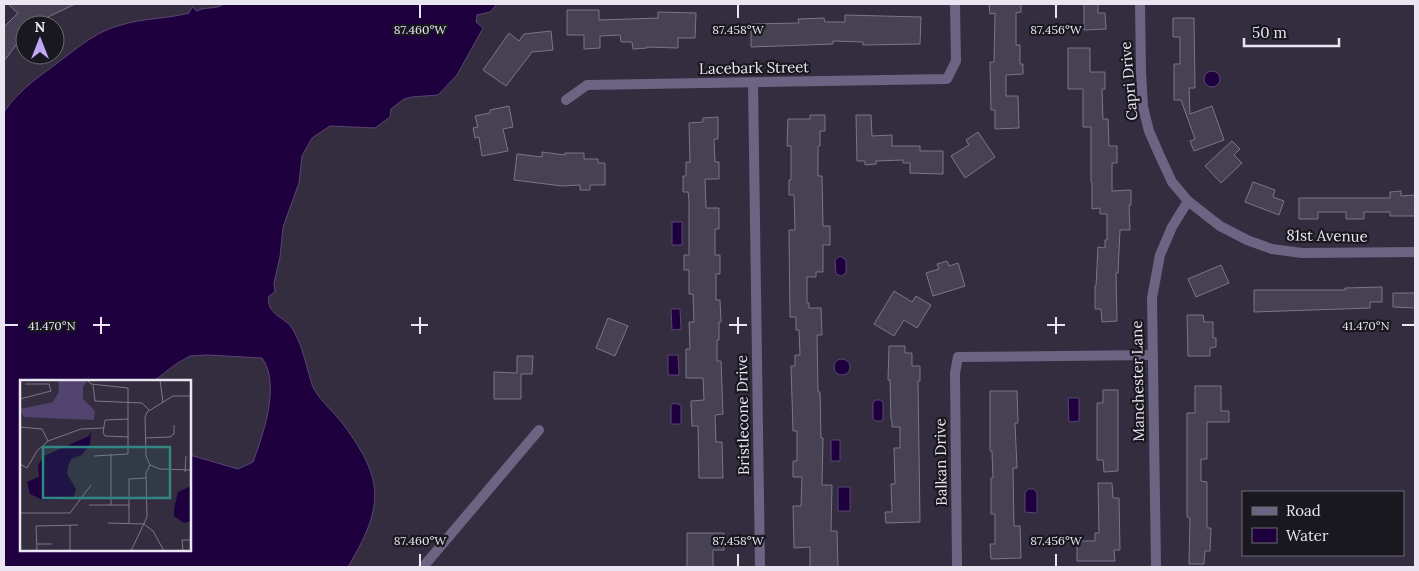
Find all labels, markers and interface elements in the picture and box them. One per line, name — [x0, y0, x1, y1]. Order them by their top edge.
north arrow — [15, 15, 65, 65]
scale bar — [1244, 15, 1339, 47]
text: N — [35, 18, 46, 36]
text: 87.460°W — [394, 22, 447, 37]
text: 87.458°W — [712, 22, 765, 37]
text: 87.456°W — [1030, 22, 1083, 37]
text: 50 m — [1252, 23, 1287, 42]
street label: Capri Drive — [1116, 41, 1141, 121]
street label: Lacebark Street — [699, 57, 809, 78]
street label: 81st Avenue — [1286, 225, 1368, 246]
text: 41.470°N — [28, 318, 76, 333]
text: 41.470°N — [1342, 318, 1390, 333]
street label: Manchester Lane — [1127, 320, 1148, 442]
street label: Bristlecone Drive — [732, 355, 753, 475]
inset map — [20, 380, 191, 551]
street label: Balkan Drive — [930, 418, 951, 506]
legend — [1242, 491, 1404, 556]
text: Road — [1286, 501, 1321, 520]
text: Water — [1286, 526, 1329, 545]
text: 87.460°W — [394, 533, 447, 548]
text: 87.458°W — [712, 533, 765, 548]
text: 87.456°W — [1030, 533, 1083, 548]

